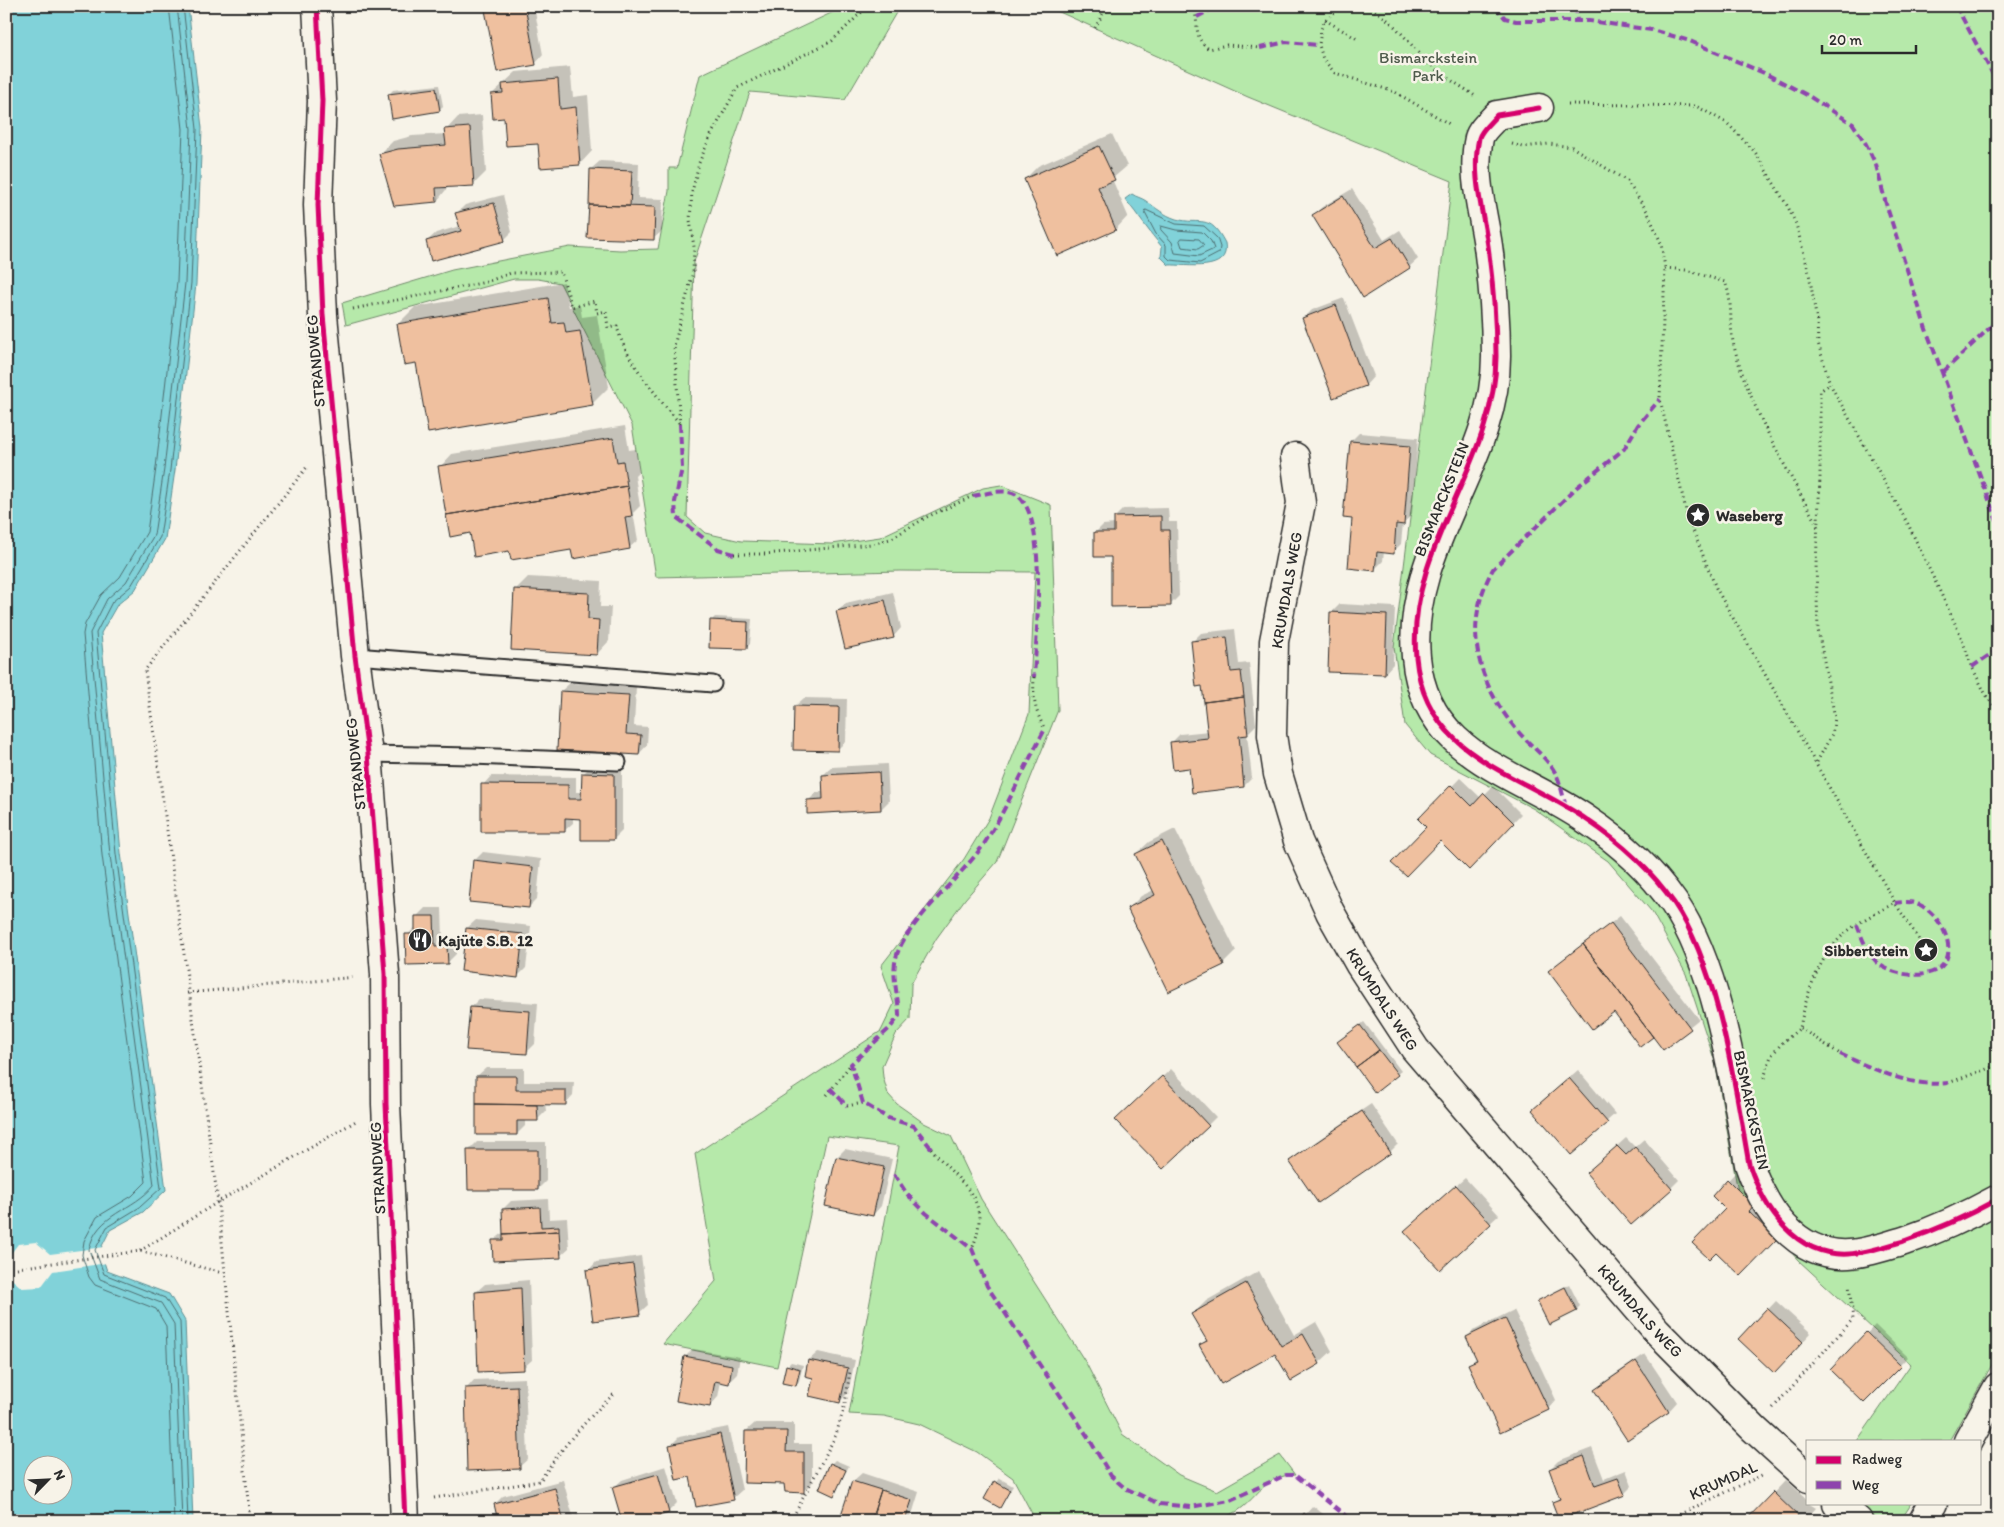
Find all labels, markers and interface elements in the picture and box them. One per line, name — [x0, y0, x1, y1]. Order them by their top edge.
scale bar — [1822, 22, 1915, 54]
text: 20 m — [1829, 31, 1863, 49]
park label: Bismarckstein Park — [1379, 48, 1477, 85]
street label: STRANDWEG — [302, 314, 329, 408]
street label: BISMARCKSTEIN — [1410, 439, 1473, 559]
place icon: Waseberg — [1685, 502, 1711, 528]
place label: Waseberg — [1716, 506, 1784, 526]
street label: KRUMDALS WEG — [1267, 530, 1306, 650]
street label: STRANDWEG — [341, 717, 370, 811]
restaurant icon: Kajüte S.B. 12 — [407, 927, 433, 953]
place label: Kajüte S.B. 12 — [438, 931, 534, 951]
place icon: Sibbertstein — [1913, 937, 1939, 963]
place label: Sibbertstein — [1824, 941, 1909, 960]
street label: KRUMDALS WEG — [1342, 945, 1422, 1054]
street label: BISMARCKSTEIN — [1730, 1049, 1773, 1172]
street label: STRANDWEG — [366, 1121, 389, 1215]
street label: KRUMDALS WEG — [1594, 1260, 1687, 1361]
legend — [1806, 1440, 1982, 1504]
text: Radweg — [1852, 1450, 1902, 1468]
north arrow — [22, 1454, 72, 1504]
street label: KRUMDAL — [1686, 1457, 1760, 1504]
text: N — [50, 1467, 69, 1483]
text: Weg — [1852, 1476, 1879, 1494]

